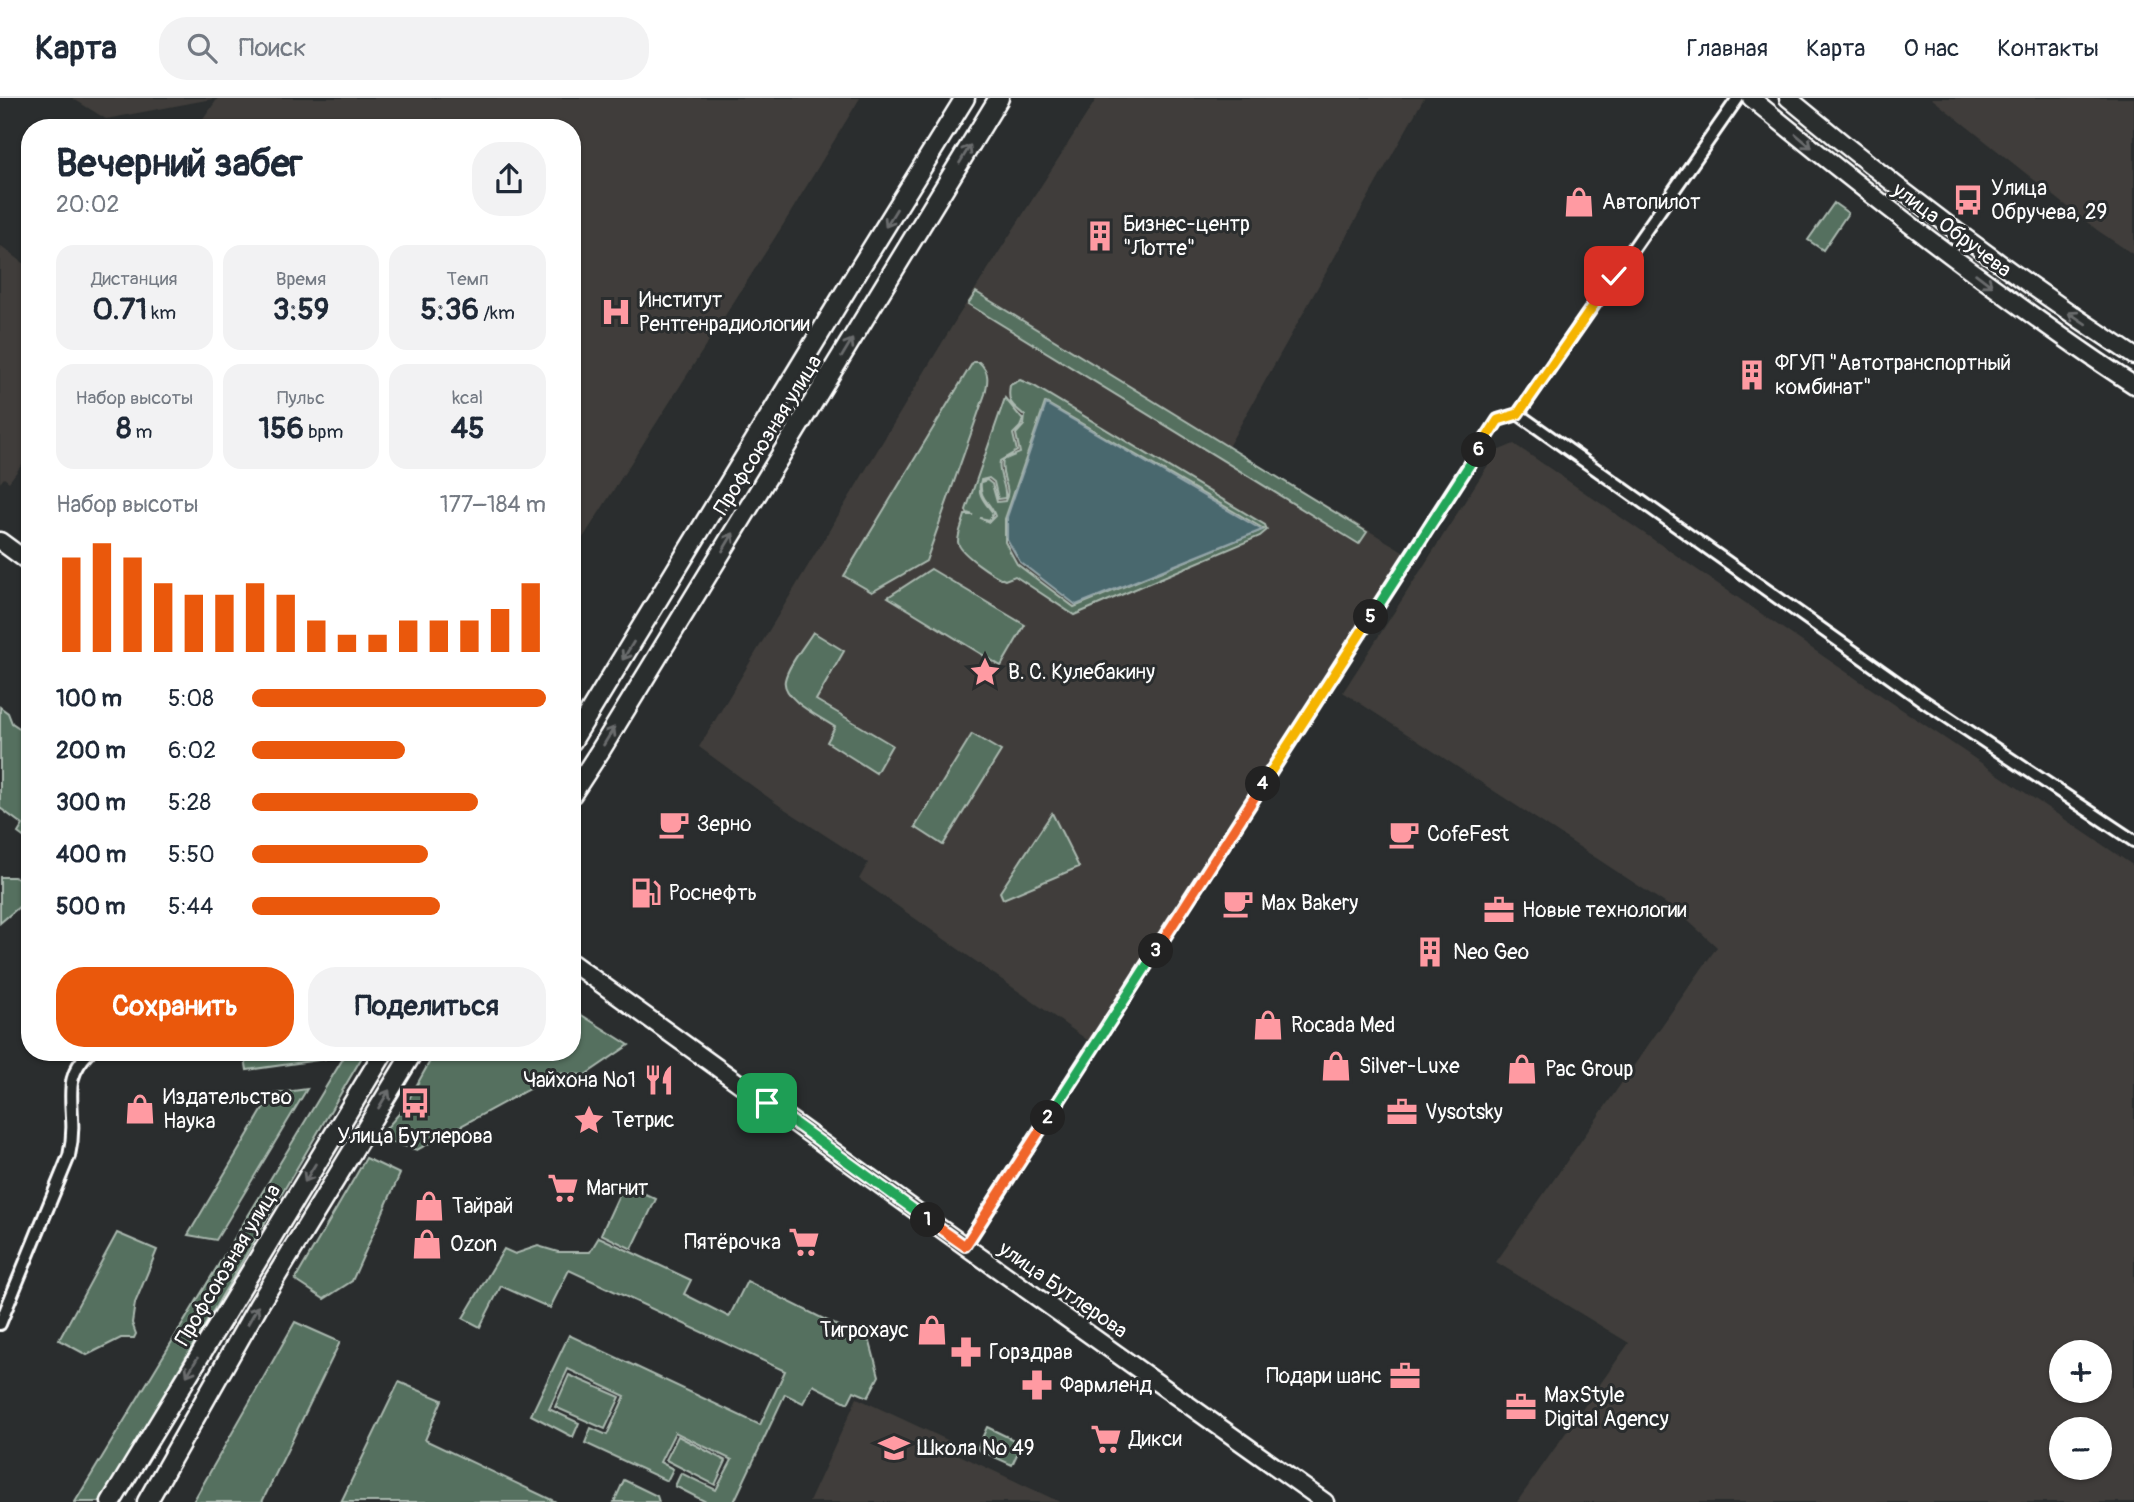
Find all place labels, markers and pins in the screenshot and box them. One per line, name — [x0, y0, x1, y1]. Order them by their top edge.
place label: Улица Обручева, 29 — [1991, 175, 2107, 226]
bus stop icon: Улица Обручева, 29 — [1951, 183, 1985, 217]
shop icon: Автопилот — [1562, 185, 1596, 219]
place label: Автопилот — [1602, 189, 1701, 216]
place label: Бизнес-центр "Лотте" — [1123, 211, 1250, 262]
building icon: Бизнес-центр "Лотте" — [1083, 219, 1117, 253]
pin — [1584, 246, 1644, 306]
place label: Институт Рентгенрадиологии — [639, 287, 810, 338]
hospital icon: Институт Рентгенрадиологии — [599, 295, 633, 329]
place label: ФГУП "Автотранспортный комбинат" — [1775, 350, 2011, 401]
building icon: ФГУП "Автотранспортный комбинат" — [1735, 358, 1769, 392]
pin: 6 — [1462, 432, 1496, 468]
pin: 5 — [1354, 600, 1388, 634]
place icon: В. С. Кулебакину — [968, 655, 1002, 689]
place label: В. С. Кулебакину — [1008, 659, 1155, 686]
pin: 4 — [1246, 766, 1280, 802]
cafe icon: Зерно — [657, 807, 691, 841]
place label: Зерно — [697, 811, 752, 838]
cafe icon: CofeFest — [1387, 817, 1421, 851]
place label: CofeFest — [1427, 821, 1510, 848]
fuel station icon: Роснефть — [629, 876, 663, 910]
place label: Роснефть — [669, 880, 757, 907]
cafe icon: Max Bakery — [1221, 886, 1255, 920]
place label: Max Bakery — [1261, 890, 1358, 917]
office icon: Новые технологии — [1482, 893, 1516, 927]
place label: Новые технологии — [1522, 897, 1687, 924]
pin: 3 — [1138, 934, 1174, 968]
building icon: Neo Geo — [1413, 935, 1447, 969]
place label: Neo Geo — [1453, 939, 1529, 966]
shop icon: Rocada Med — [1251, 1008, 1285, 1042]
place label: Rocada Med — [1291, 1012, 1395, 1039]
shop icon: Silver-Luxe — [1319, 1049, 1353, 1083]
shop icon: Pac Group — [1505, 1052, 1539, 1086]
place label: Silver-Luxe — [1359, 1053, 1460, 1080]
place label: Pac Group — [1545, 1056, 1634, 1083]
restaurant icon: Чайхона №1 — [642, 1063, 676, 1097]
place label: Чайхона №1 — [523, 1067, 636, 1094]
pin — [737, 1073, 797, 1133]
place label: Издательство Наука — [163, 1084, 292, 1135]
bus stop icon: Улица Бутлерова — [398, 1086, 432, 1120]
shop icon: Издательство Наука — [123, 1092, 157, 1126]
office icon: Vysotsky — [1385, 1095, 1419, 1129]
place label: Vysotsky — [1425, 1099, 1503, 1126]
pin: 2 — [1030, 1100, 1066, 1136]
place icon: Тетрис — [572, 1103, 606, 1137]
place label: Тетрис — [612, 1107, 674, 1134]
place label: Улица Бутлерова — [337, 1123, 493, 1150]
supermarket icon: Магнит — [546, 1171, 580, 1205]
place label: Магнит — [586, 1175, 649, 1202]
shop icon: Тайрай — [412, 1189, 446, 1223]
place label: Тайрай — [452, 1193, 513, 1220]
pin: 1 — [911, 1202, 946, 1238]
supermarket icon: Пятёрочка — [787, 1225, 821, 1259]
shop icon: Ozon — [410, 1227, 444, 1261]
place label: Пятёрочка — [684, 1229, 781, 1256]
place label: Ozon — [450, 1231, 497, 1258]
shop icon: Тигрохаус — [915, 1313, 949, 1347]
place label: Тигрохаус — [820, 1317, 909, 1344]
pharmacy icon: Горздрав — [949, 1335, 983, 1369]
place label: Горздрав — [989, 1339, 1073, 1366]
office icon: Подари шанс — [1388, 1359, 1422, 1393]
place label: Подари шанс — [1266, 1363, 1382, 1390]
pharmacy icon: Фармленд — [1020, 1368, 1054, 1402]
place label: Фармленд — [1060, 1372, 1152, 1399]
place label: MaxStyle Digital Agency — [1544, 1382, 1669, 1433]
office icon: MaxStyle Digital Agency — [1504, 1390, 1538, 1424]
supermarket icon: Дикси — [1089, 1422, 1123, 1456]
place label: Дикси — [1128, 1426, 1182, 1453]
school or university icon: Школа № 49 — [877, 1431, 911, 1465]
place label: Школа № 49 — [917, 1435, 1035, 1462]

